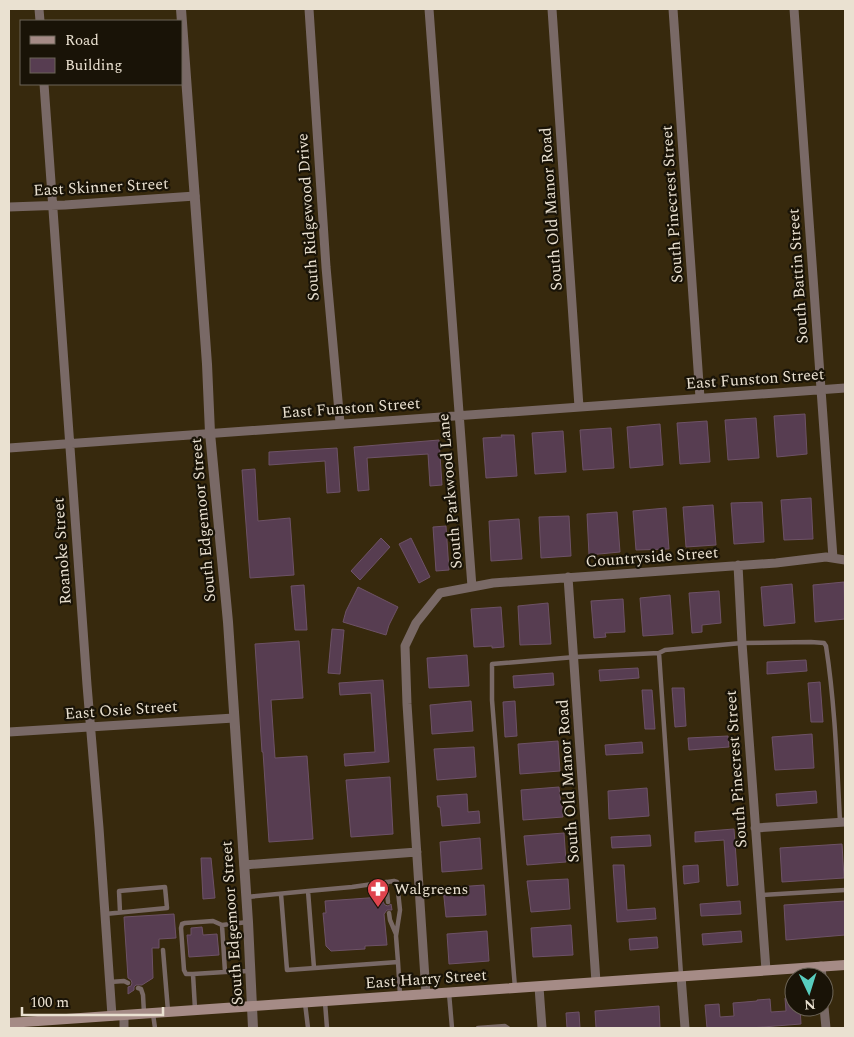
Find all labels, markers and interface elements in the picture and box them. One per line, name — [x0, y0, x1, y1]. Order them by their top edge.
legend — [20, 20, 182, 85]
text: Road — [65, 29, 99, 52]
text: Building — [65, 54, 122, 77]
street label: South Pinecrest Street — [655, 124, 689, 284]
street label: South Old Manor Road — [533, 127, 569, 291]
street label: South Ridgewood Drive — [290, 132, 326, 302]
street label: East Skinner Street — [33, 171, 170, 203]
street label: South Battin Street — [781, 207, 815, 344]
street label: East Funston Street — [685, 362, 825, 396]
street label: East Funston Street — [281, 391, 421, 425]
street label: South Parkwood Lane — [431, 412, 469, 570]
street label: South Edgemoor Street — [184, 437, 222, 603]
street label: Roanoke Street — [46, 496, 78, 605]
street label: Countryside Street — [585, 540, 720, 574]
street label: South Pinecrest Street — [719, 689, 753, 849]
street label: East Osie Street — [64, 694, 179, 726]
street label: South Old Manor Road — [550, 699, 586, 863]
street label: South Edgemoor Street — [214, 840, 250, 1006]
pharmacy icon: Walgreens — [366, 877, 390, 908]
place label: Walgreens — [394, 877, 468, 901]
street label: East Harry Street — [364, 963, 488, 995]
north arrow — [784, 967, 834, 1017]
scale bar — [22, 984, 164, 1016]
text: 100 m — [30, 991, 69, 1014]
text: N — [803, 994, 816, 1015]

